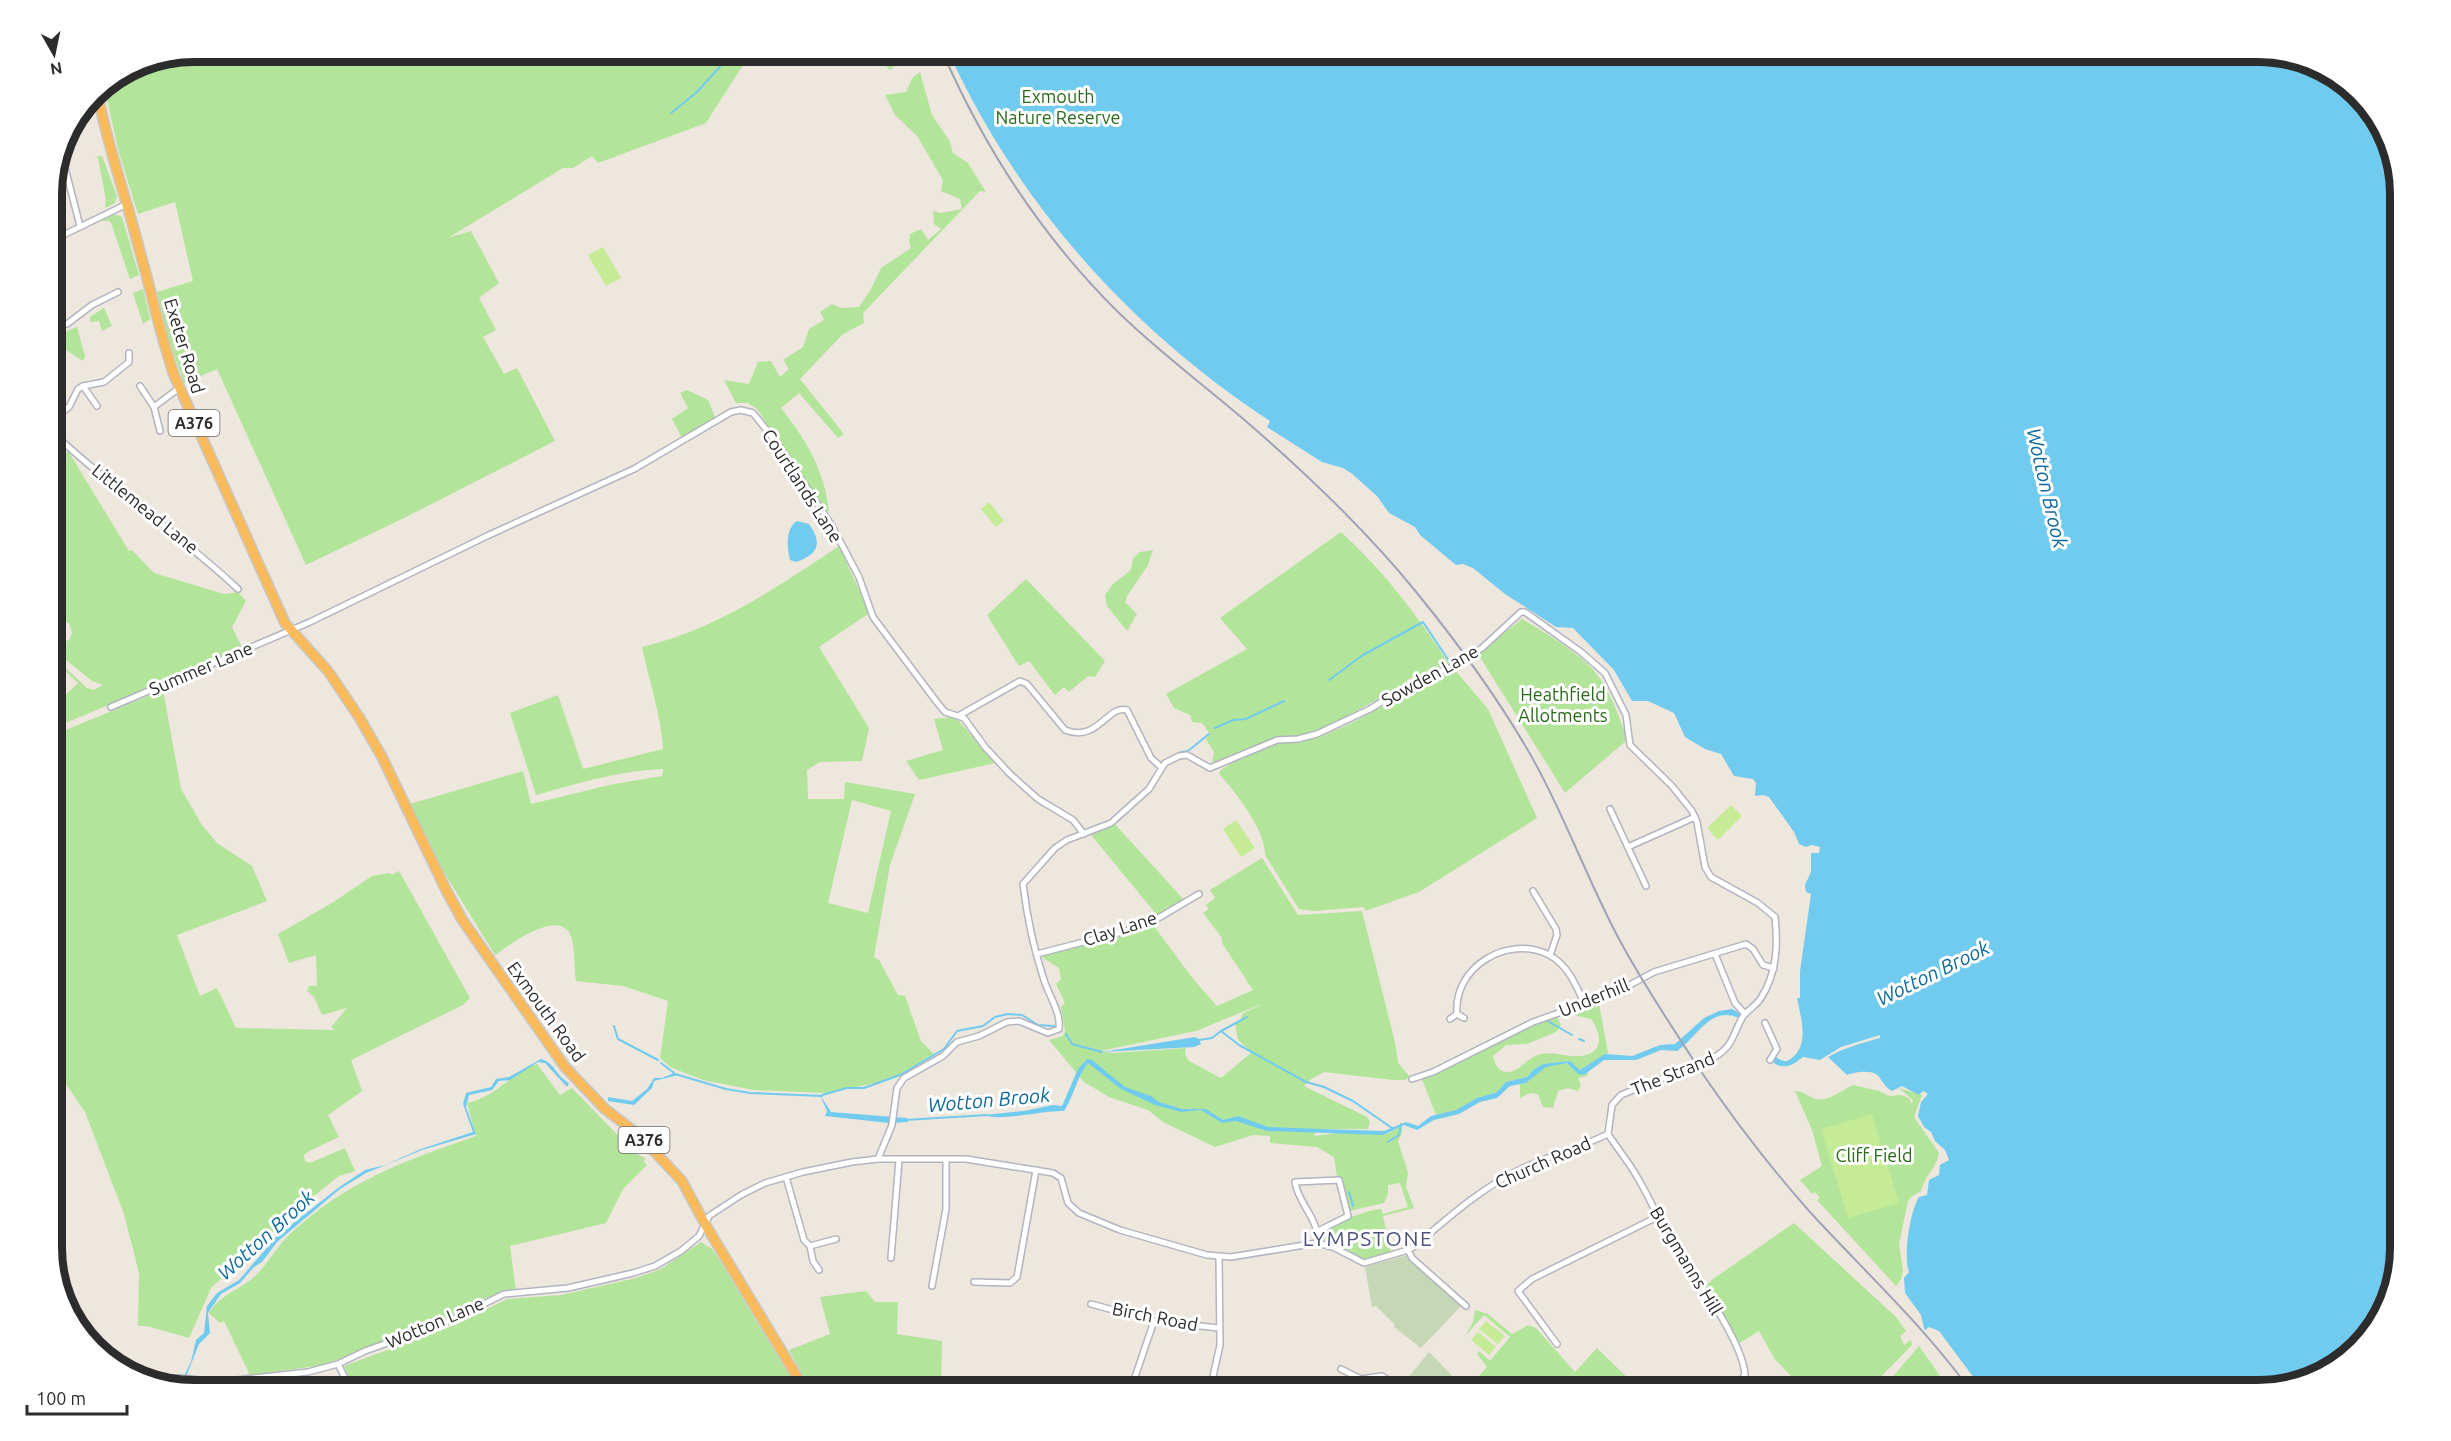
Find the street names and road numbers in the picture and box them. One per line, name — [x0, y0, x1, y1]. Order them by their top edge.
street label: Exeter Road — [161, 296, 209, 396]
road number: A376 — [168, 410, 220, 436]
street label: Courtlands Lane — [759, 425, 847, 546]
street label: Littlemead Lane — [89, 459, 203, 557]
street label: Summer Lane — [146, 637, 255, 699]
street label: Sowden Lane — [1378, 640, 1481, 710]
street label: Clay Lane — [1080, 907, 1159, 949]
street label: Exmouth Road — [504, 958, 590, 1065]
street label: Underhill — [1556, 974, 1632, 1020]
street label: The Strand — [1628, 1047, 1717, 1099]
road number: A376 — [618, 1127, 670, 1153]
street label: Church Road — [1492, 1132, 1594, 1192]
street label: Burgmanns Hill — [1647, 1203, 1727, 1318]
street label: Wotton Lane — [383, 1292, 487, 1352]
street label: Birch Road — [1111, 1298, 1200, 1334]

